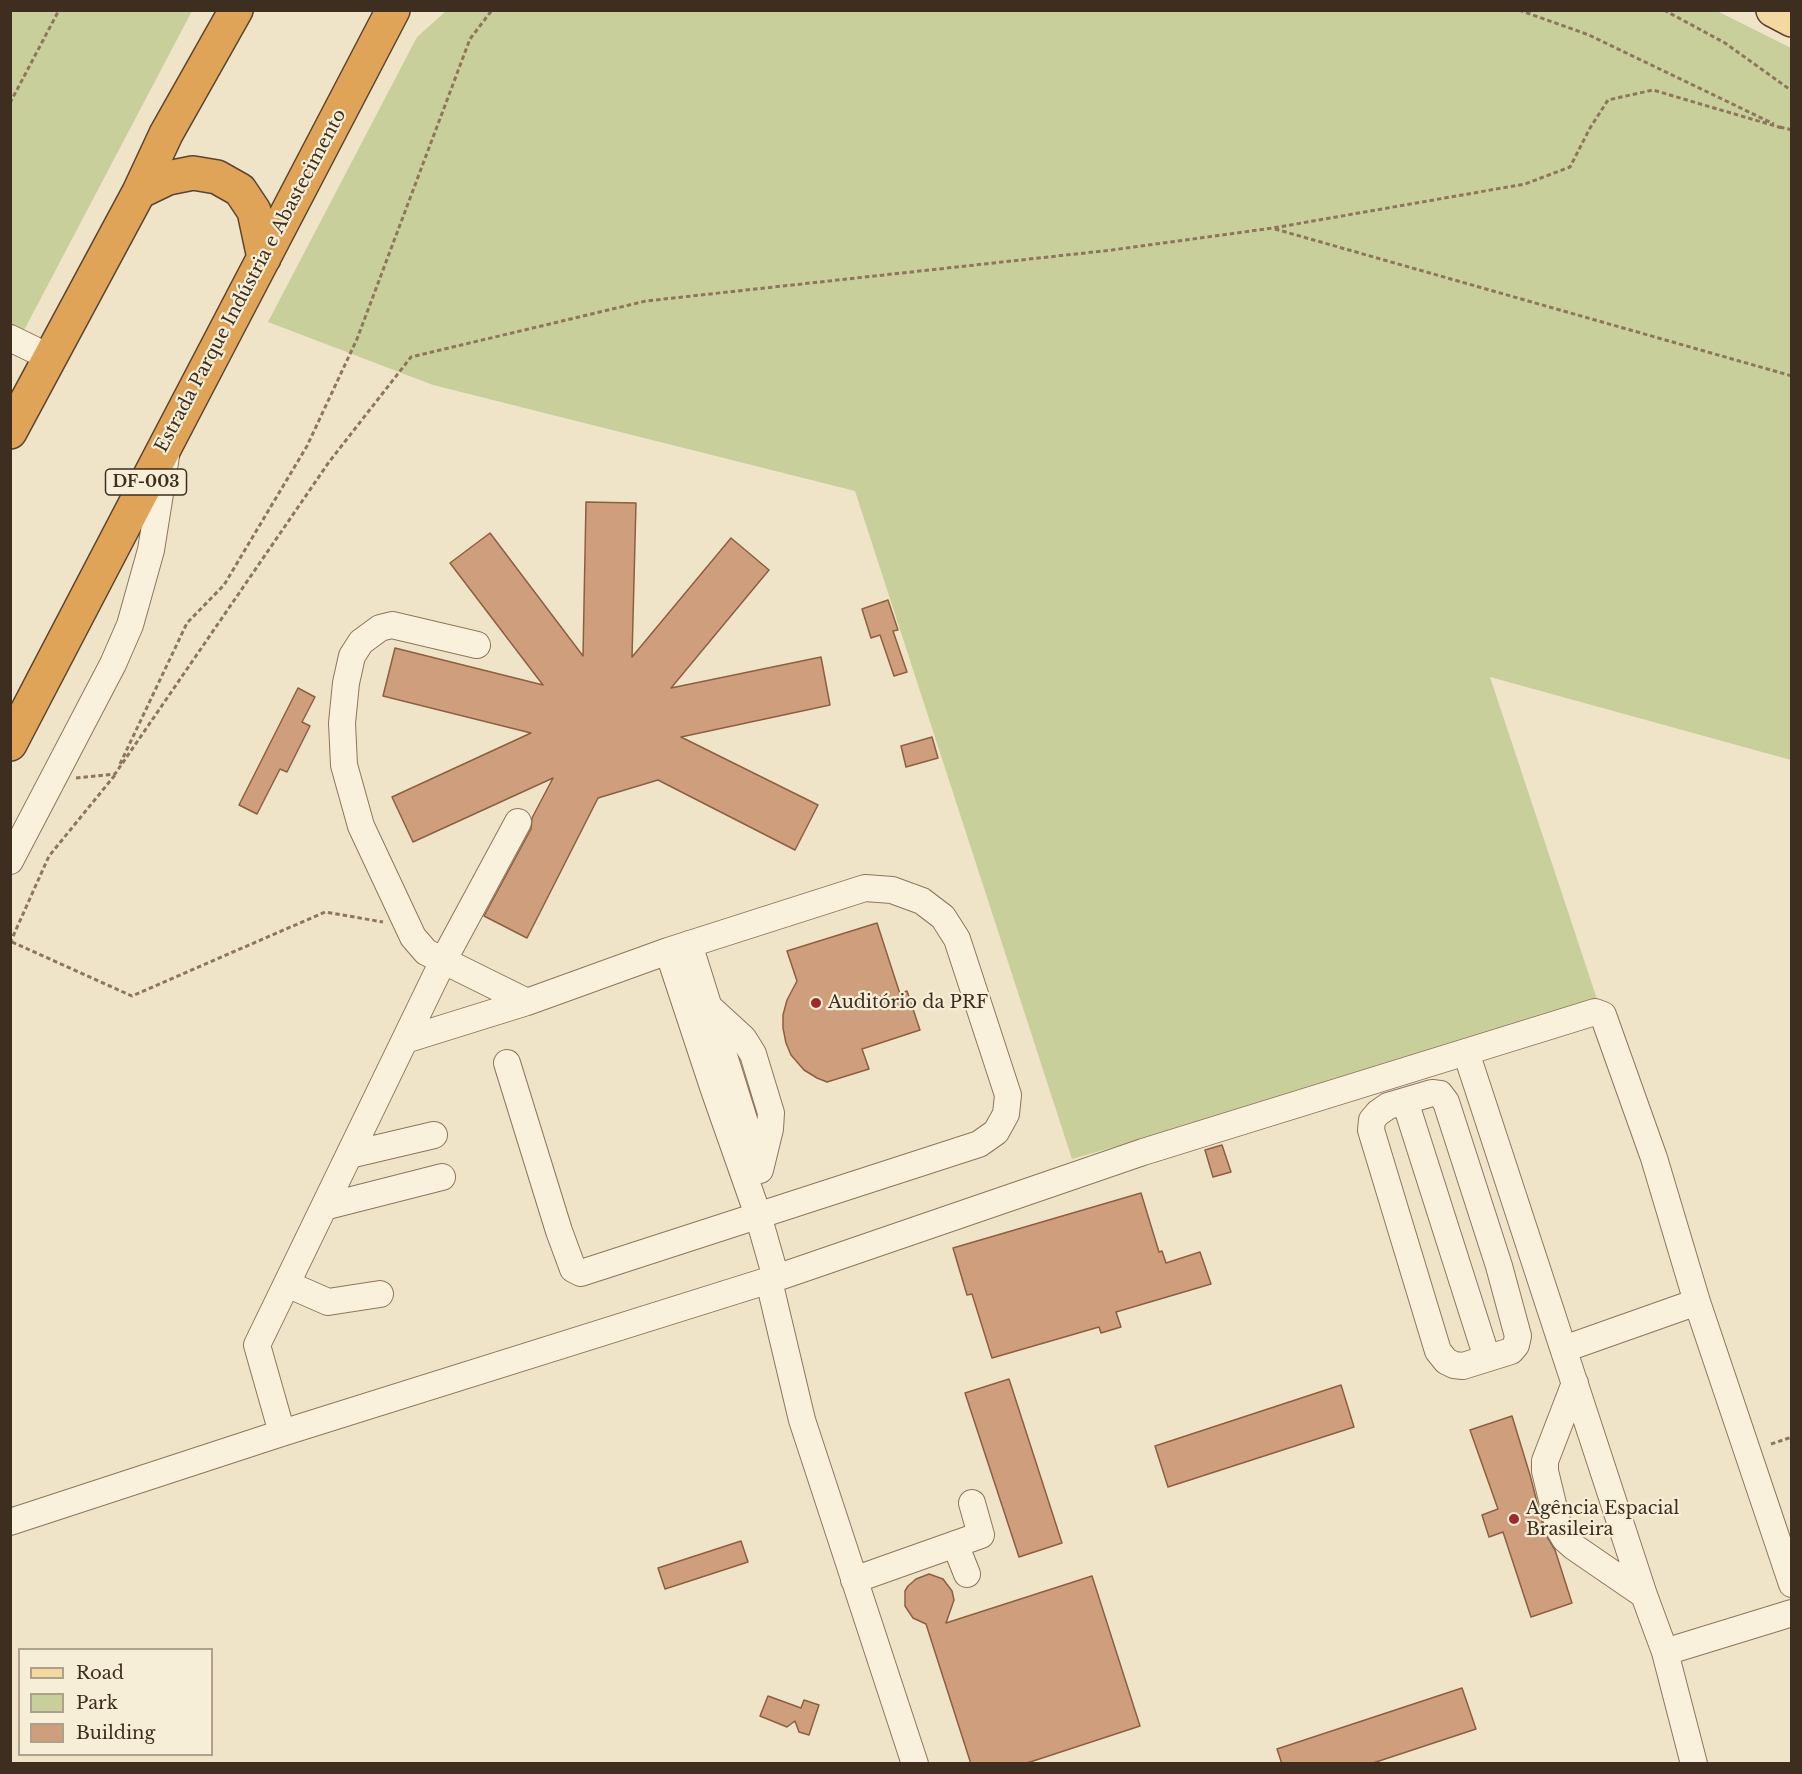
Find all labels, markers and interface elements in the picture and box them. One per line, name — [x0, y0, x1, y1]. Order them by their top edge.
street label: Estrada Parque Indústria e Abastecimento — [151, 106, 351, 456]
road number: DF-003 — [106, 469, 186, 495]
place label: Auditório da PRF — [828, 992, 988, 1014]
marker: Auditório da PRF — [809, 996, 823, 1010]
place label: Agência Espacial Brasileira — [1526, 1498, 1679, 1540]
marker: Agência Espacial Brasileira — [1507, 1512, 1521, 1526]
legend — [18, 1648, 213, 1756]
text: Road — [76, 1662, 124, 1684]
text: Park — [76, 1692, 118, 1714]
text: Building — [76, 1722, 155, 1744]

